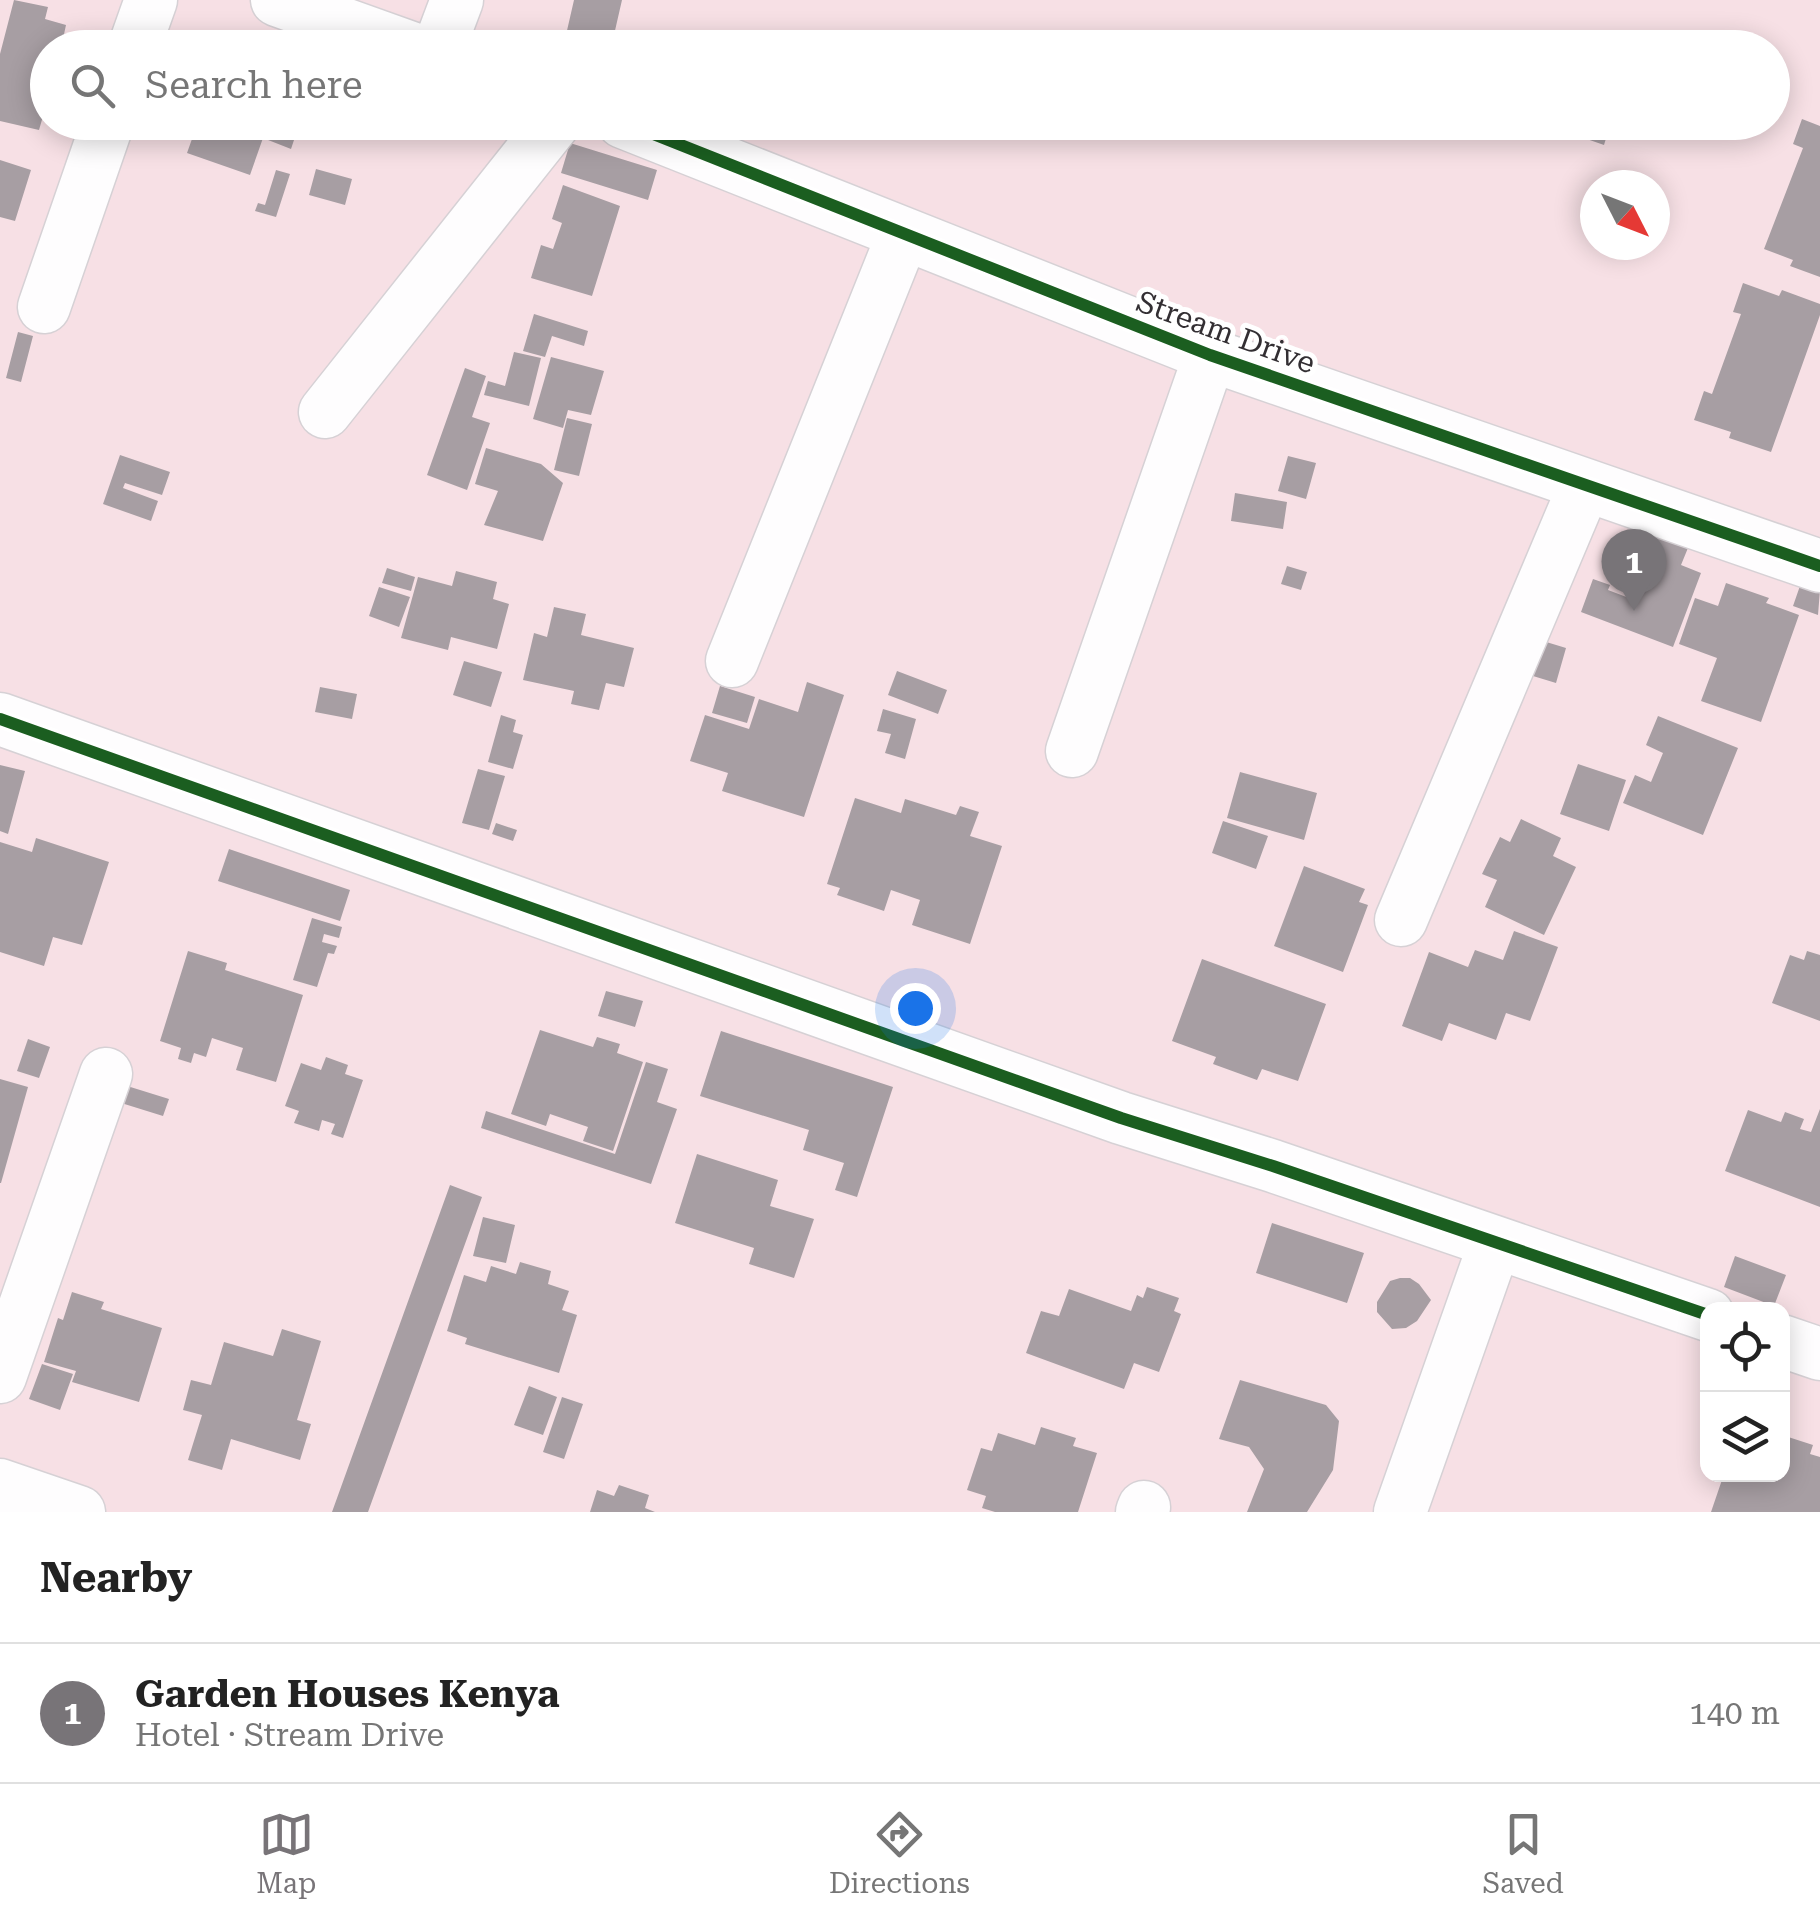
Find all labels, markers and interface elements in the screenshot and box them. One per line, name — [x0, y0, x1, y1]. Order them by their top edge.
search box — [30, 30, 1790, 140]
icon: search — [65, 58, 120, 113]
text: Search here — [145, 63, 363, 107]
north arrow — [1580, 170, 1670, 260]
street label: Stream Drive — [1132, 283, 1320, 381]
pin: 1 — [1602, 528, 1666, 611]
your location — [890, 983, 941, 1034]
map controls — [1700, 1302, 1790, 1482]
button: locate — [1700, 1302, 1790, 1392]
button: layers — [1700, 1392, 1790, 1482]
text: Nearby — [40, 1553, 192, 1602]
text: Garden Houses Kenya — [135, 1672, 559, 1716]
text: 1 — [64, 1694, 81, 1732]
text: 140 m — [1689, 1694, 1780, 1732]
text: Hotel · Stream Drive — [135, 1716, 444, 1754]
tab: Map — [256, 1807, 316, 1900]
tab: Directions — [829, 1807, 970, 1900]
tab: Saved — [1482, 1807, 1564, 1900]

